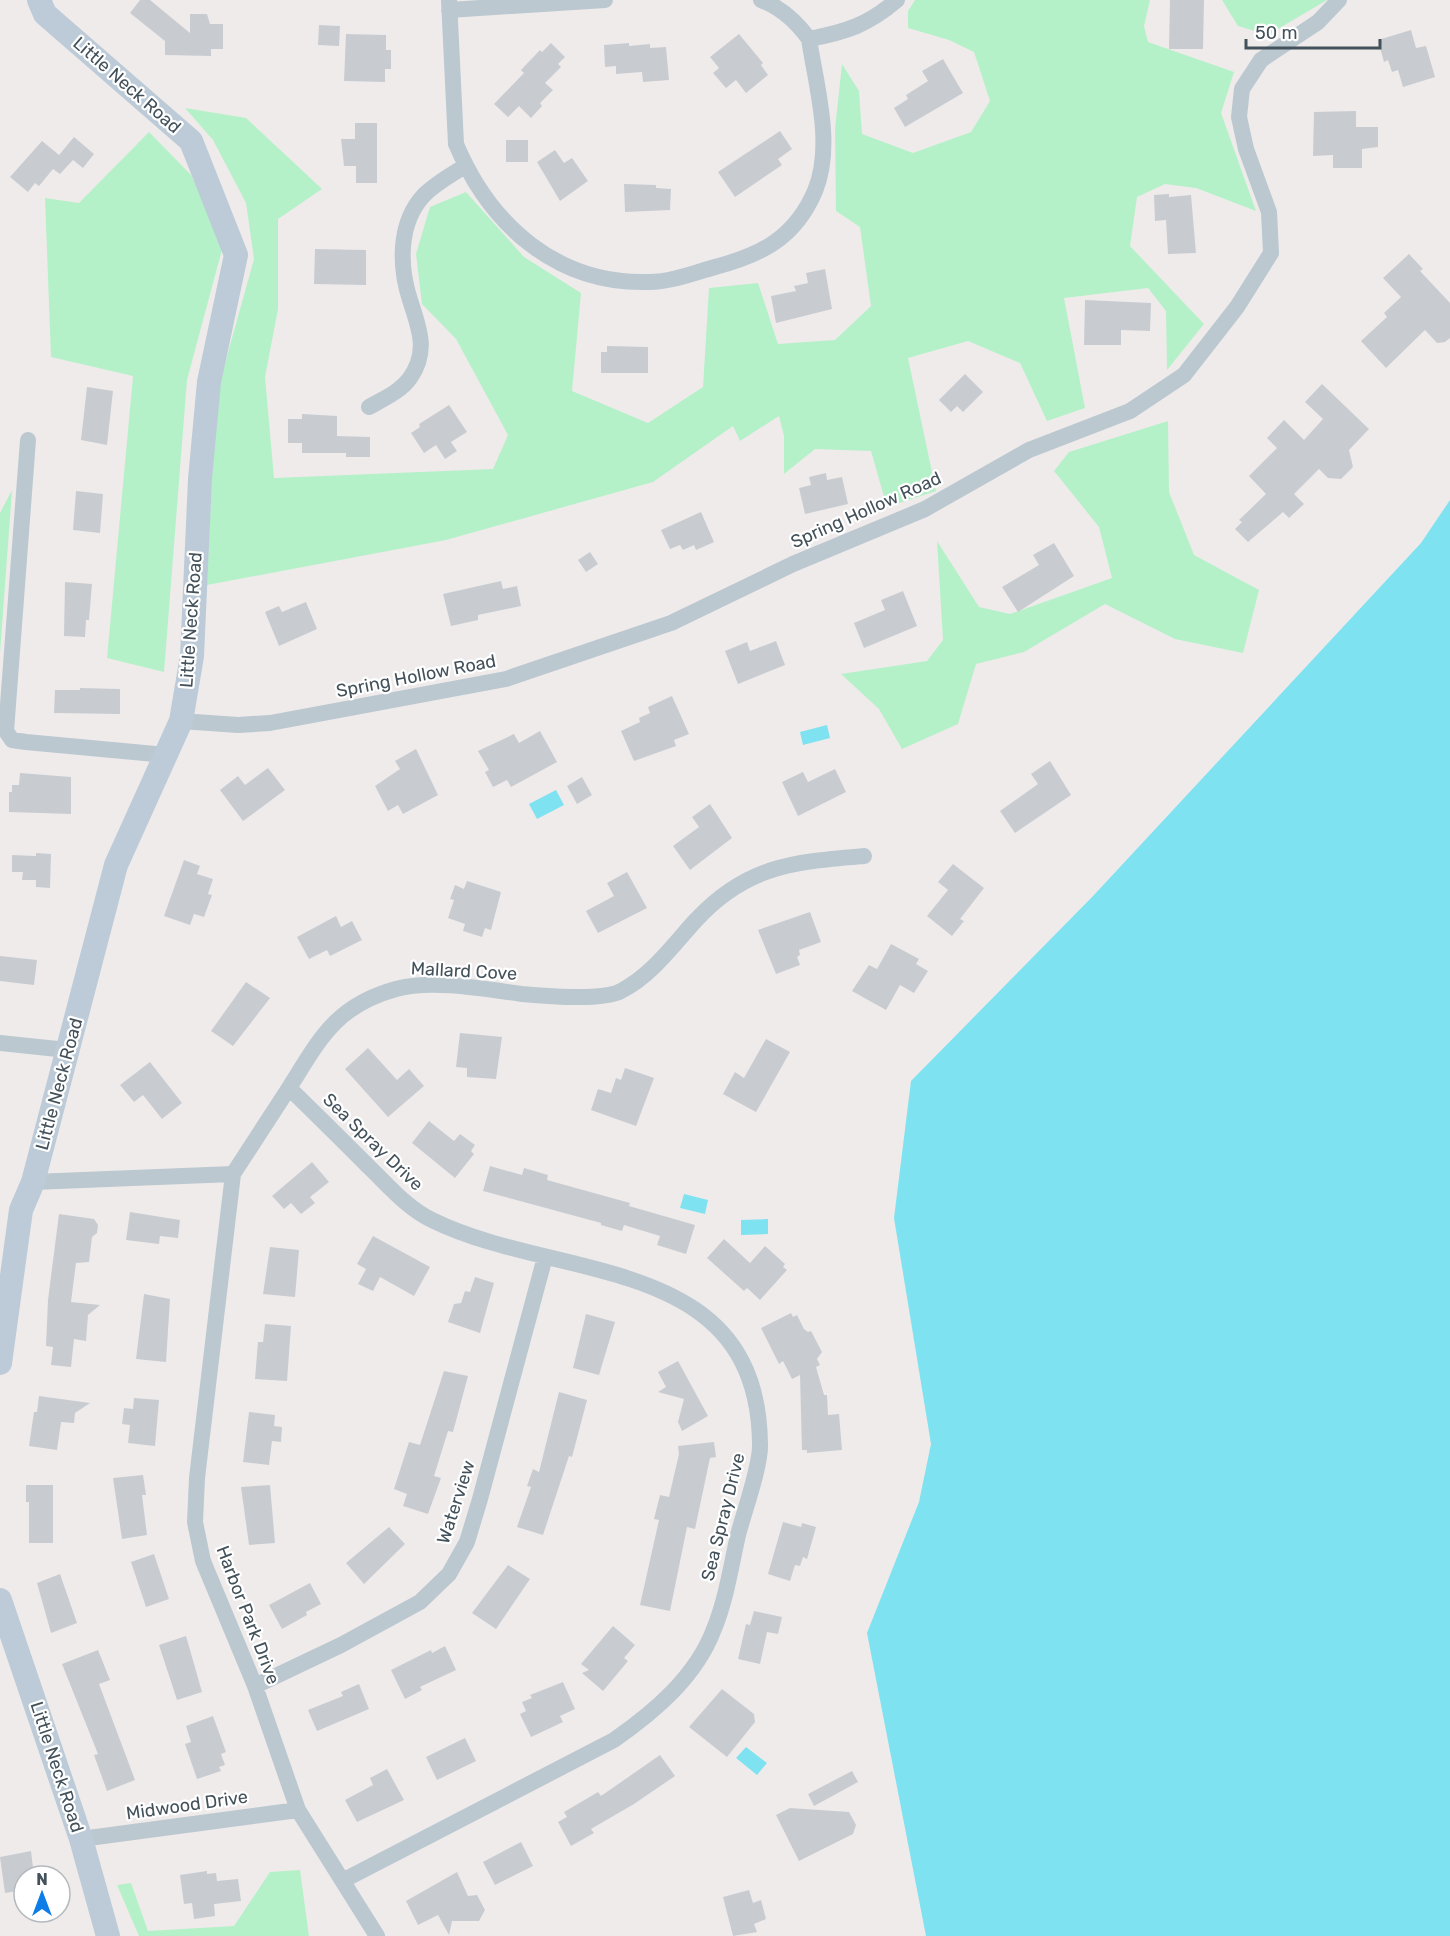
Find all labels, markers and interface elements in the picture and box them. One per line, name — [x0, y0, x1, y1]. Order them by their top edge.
scale bar — [1246, 12, 1380, 50]
text: 50 m — [1255, 22, 1298, 44]
street label: Little Neck Road — [68, 32, 186, 138]
street label: Spring Hollow Road — [787, 467, 945, 553]
street label: Little Neck Road — [175, 551, 207, 689]
street label: Spring Hollow Road — [334, 650, 498, 702]
street label: Mallard Cove — [410, 957, 518, 985]
street label: Little Neck Road — [31, 1015, 87, 1153]
street label: Sea Spray Drive — [318, 1089, 428, 1195]
street label: Sea Spray Drive — [696, 1451, 750, 1583]
street label: Waterview — [432, 1458, 480, 1546]
street label: Harbor Park Drive — [211, 1543, 285, 1687]
street label: Little Neck Road — [26, 1699, 88, 1835]
street label: Midwood Drive — [125, 1786, 249, 1824]
north arrow — [12, 1864, 72, 1924]
text: N — [36, 1870, 48, 1889]

